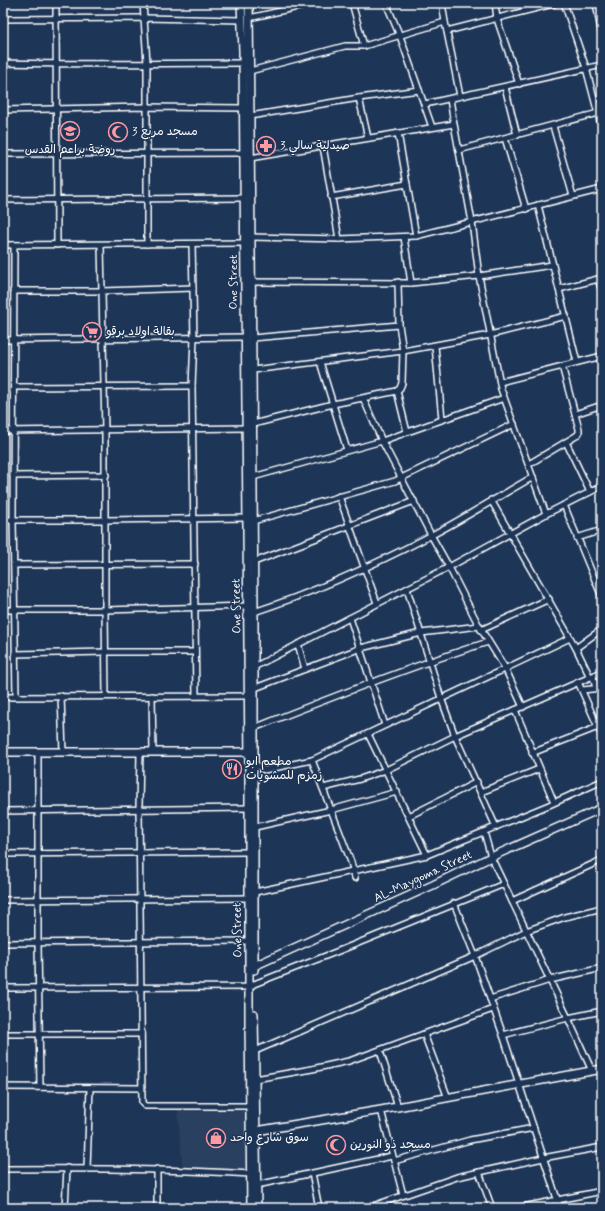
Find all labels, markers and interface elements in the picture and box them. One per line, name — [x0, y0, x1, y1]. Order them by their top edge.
school or university icon: روضة براعم القدس — [59, 120, 81, 142]
mosque icon: مسجد مربع 3 — [107, 121, 129, 143]
place label: مسجد مربع 3 — [132, 124, 198, 140]
pharmacy icon: صيدلية سالي 3 — [255, 135, 277, 157]
place label: صيدلية سالي 3 — [280, 138, 350, 156]
place label: روضة براعم القدس — [25, 142, 115, 158]
street label: One Street — [226, 254, 242, 310]
supermarket icon: بقالة اولاد برقو — [81, 321, 103, 343]
place label: بقالة اولاد برقو — [105, 324, 175, 340]
street label: One Street — [229, 578, 245, 634]
place label: مطعم ابو زمزم للمشويات — [245, 754, 322, 784]
restaurant icon: مطعم ابو زمزم للمشويات — [221, 758, 243, 780]
street label: AL-Maygoma Street — [371, 847, 475, 907]
street label: One Street — [230, 902, 246, 958]
shop icon: سوق شارع واحد — [205, 1127, 227, 1149]
place label: سوق شارع واحد — [230, 1130, 309, 1146]
mosque icon: مسجد ذو النورين — [325, 1134, 347, 1156]
place label: مسجد ذو النورين — [350, 1137, 431, 1153]

